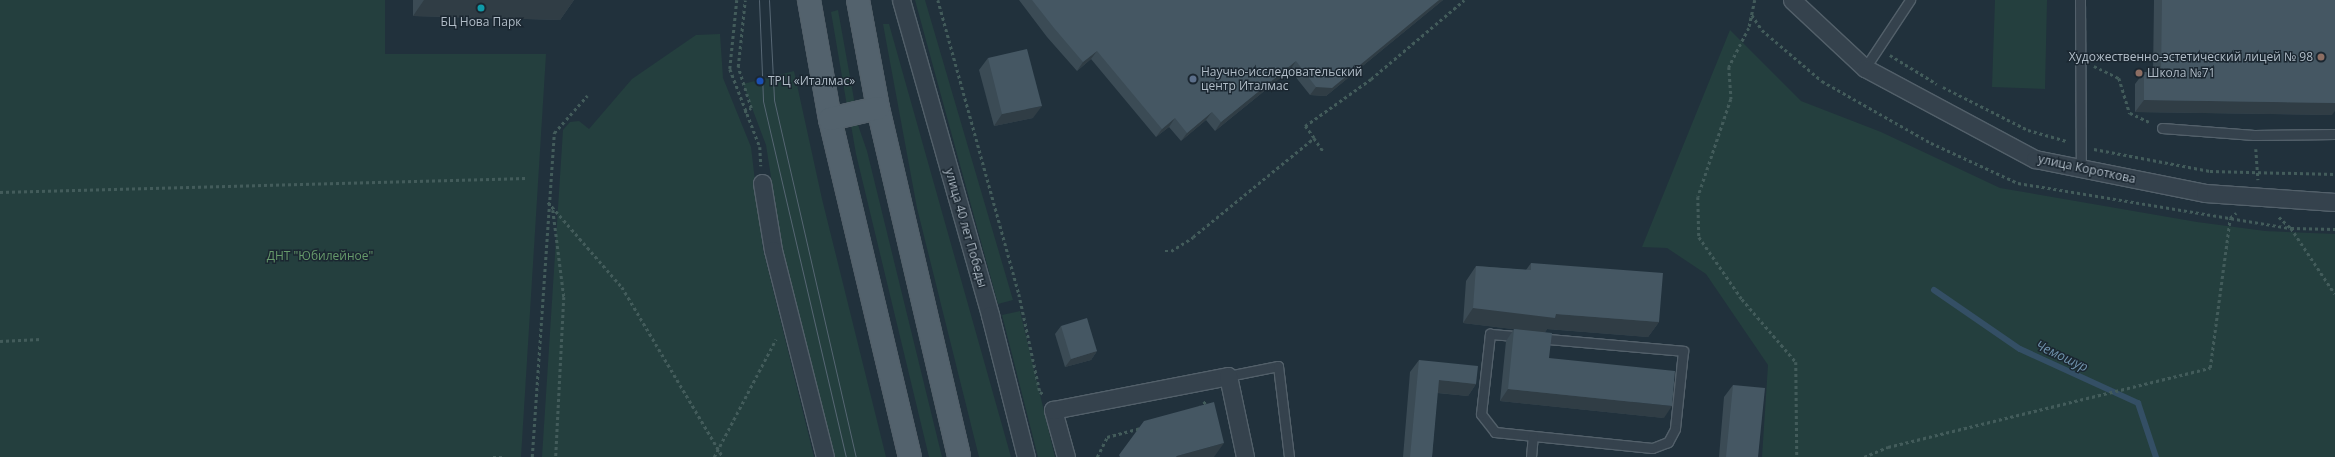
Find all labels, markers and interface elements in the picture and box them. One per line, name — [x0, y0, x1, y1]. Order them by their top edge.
marker: БЦ Нова Парк — [476, 3, 486, 13]
place label: БЦ Нова Парк — [441, 15, 521, 29]
place label: Художественно-эстетический лицей № 98 — [2069, 50, 2313, 64]
marker: Художественно-эстетический лицей № 98 — [2316, 52, 2326, 62]
place label: Научно-исследовательский центр Италмас — [1201, 65, 1362, 93]
place label: Школа №71 — [2147, 66, 2215, 80]
marker: Школа №71 — [2134, 68, 2144, 78]
place label: ТРЦ «Италмас» — [768, 74, 855, 88]
marker: Научно-исследовательский центр Италмас — [1188, 74, 1198, 84]
marker: ТРЦ «Италмас» — [755, 76, 765, 86]
street label: улица Короткова — [2037, 152, 2137, 186]
street label: улица 40 лет Победы — [942, 167, 990, 289]
park label: ДНТ "Юбилейное" — [267, 249, 373, 263]
water label: Чемошур — [2033, 337, 2091, 375]

